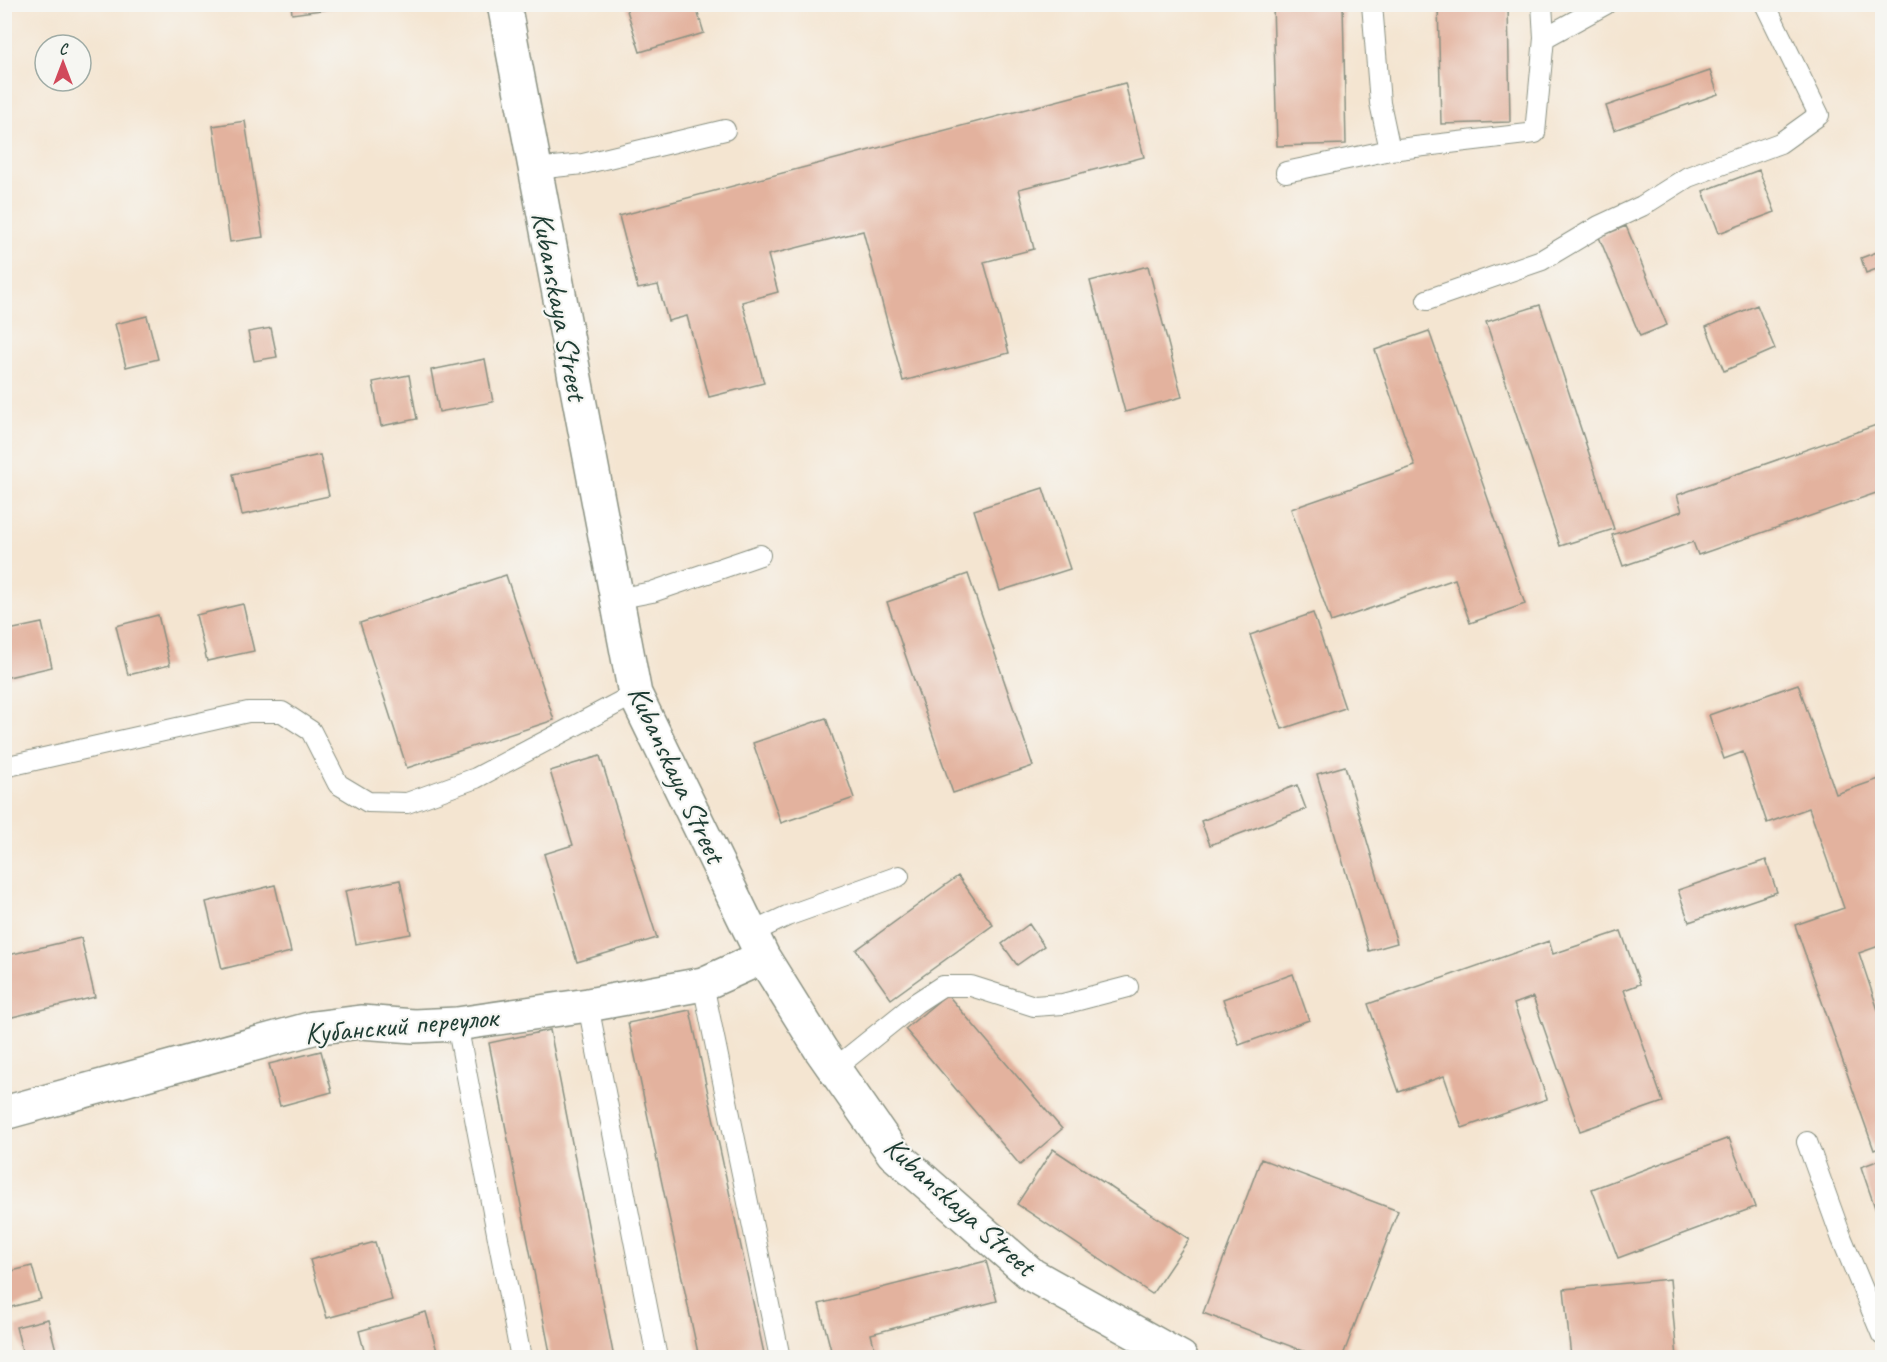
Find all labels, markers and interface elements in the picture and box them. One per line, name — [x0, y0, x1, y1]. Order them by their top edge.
north arrow — [33, 33, 93, 93]
text: С — [59, 39, 69, 59]
street label: Kubanskaya Street — [523, 208, 597, 407]
street label: Kubanskaya Street — [619, 679, 736, 872]
street label: Кубанский переулок — [303, 997, 502, 1052]
street label: Kubanskaya Street — [876, 1128, 1046, 1286]

